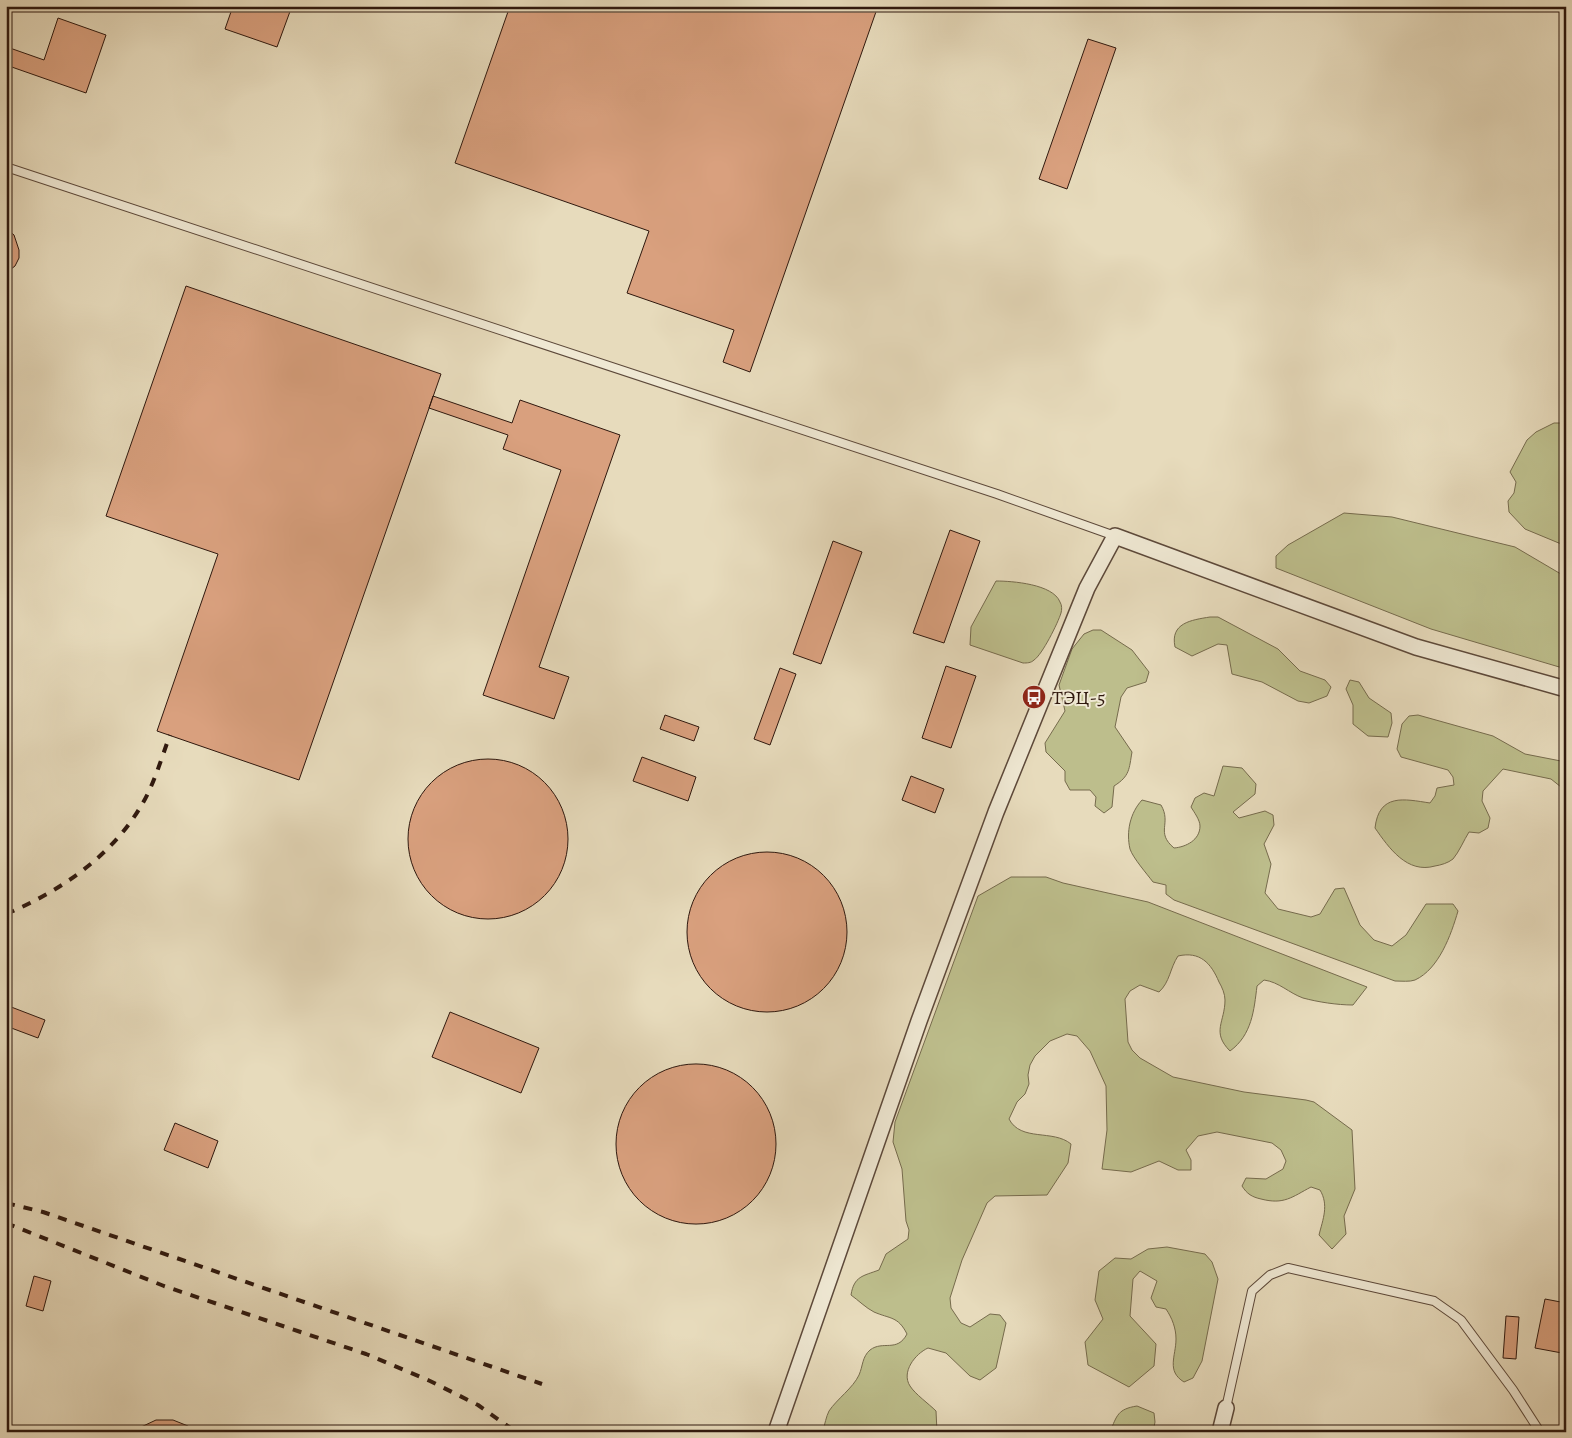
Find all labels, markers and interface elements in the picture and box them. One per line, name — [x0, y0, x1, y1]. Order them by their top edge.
bus stop icon: ТЭЦ-5 — [1021, 684, 1047, 710]
place label: ТЭЦ-5 — [1052, 684, 1106, 711]

